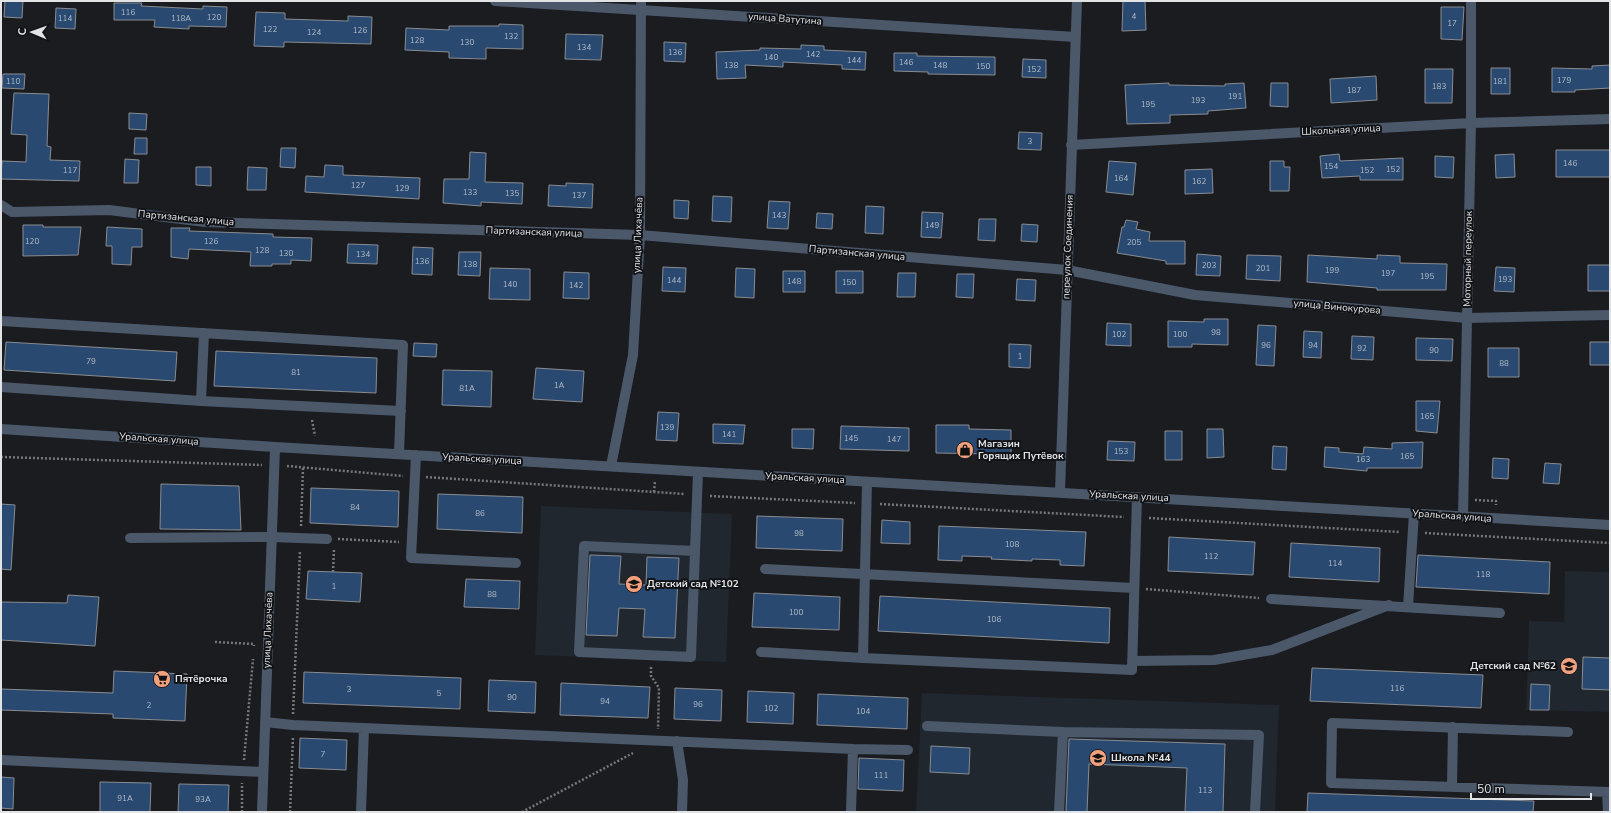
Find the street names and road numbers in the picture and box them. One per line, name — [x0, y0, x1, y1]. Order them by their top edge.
street label: улица Ватутина — [748, 9, 822, 29]
street label: Школьная улица — [1301, 121, 1381, 139]
street label: переулок Соединения — [1059, 194, 1077, 300]
street label: улица Лихачёва — [630, 197, 646, 273]
street label: Партизанская улица — [137, 207, 235, 229]
street label: Моторный переулок — [1460, 210, 1476, 307]
street label: Партизанская улица — [485, 223, 583, 241]
street label: Партизанская улица — [808, 242, 906, 264]
street label: улица Винокурова — [1293, 296, 1381, 318]
street label: Уральская улица — [118, 429, 199, 449]
street label: Уральская улица — [441, 450, 522, 468]
street label: Уральская улица — [764, 469, 845, 487]
street label: Уральская улица — [1088, 487, 1169, 505]
street label: Уральская улица — [1411, 506, 1492, 526]
street label: улица Лихачёва — [260, 592, 276, 668]

